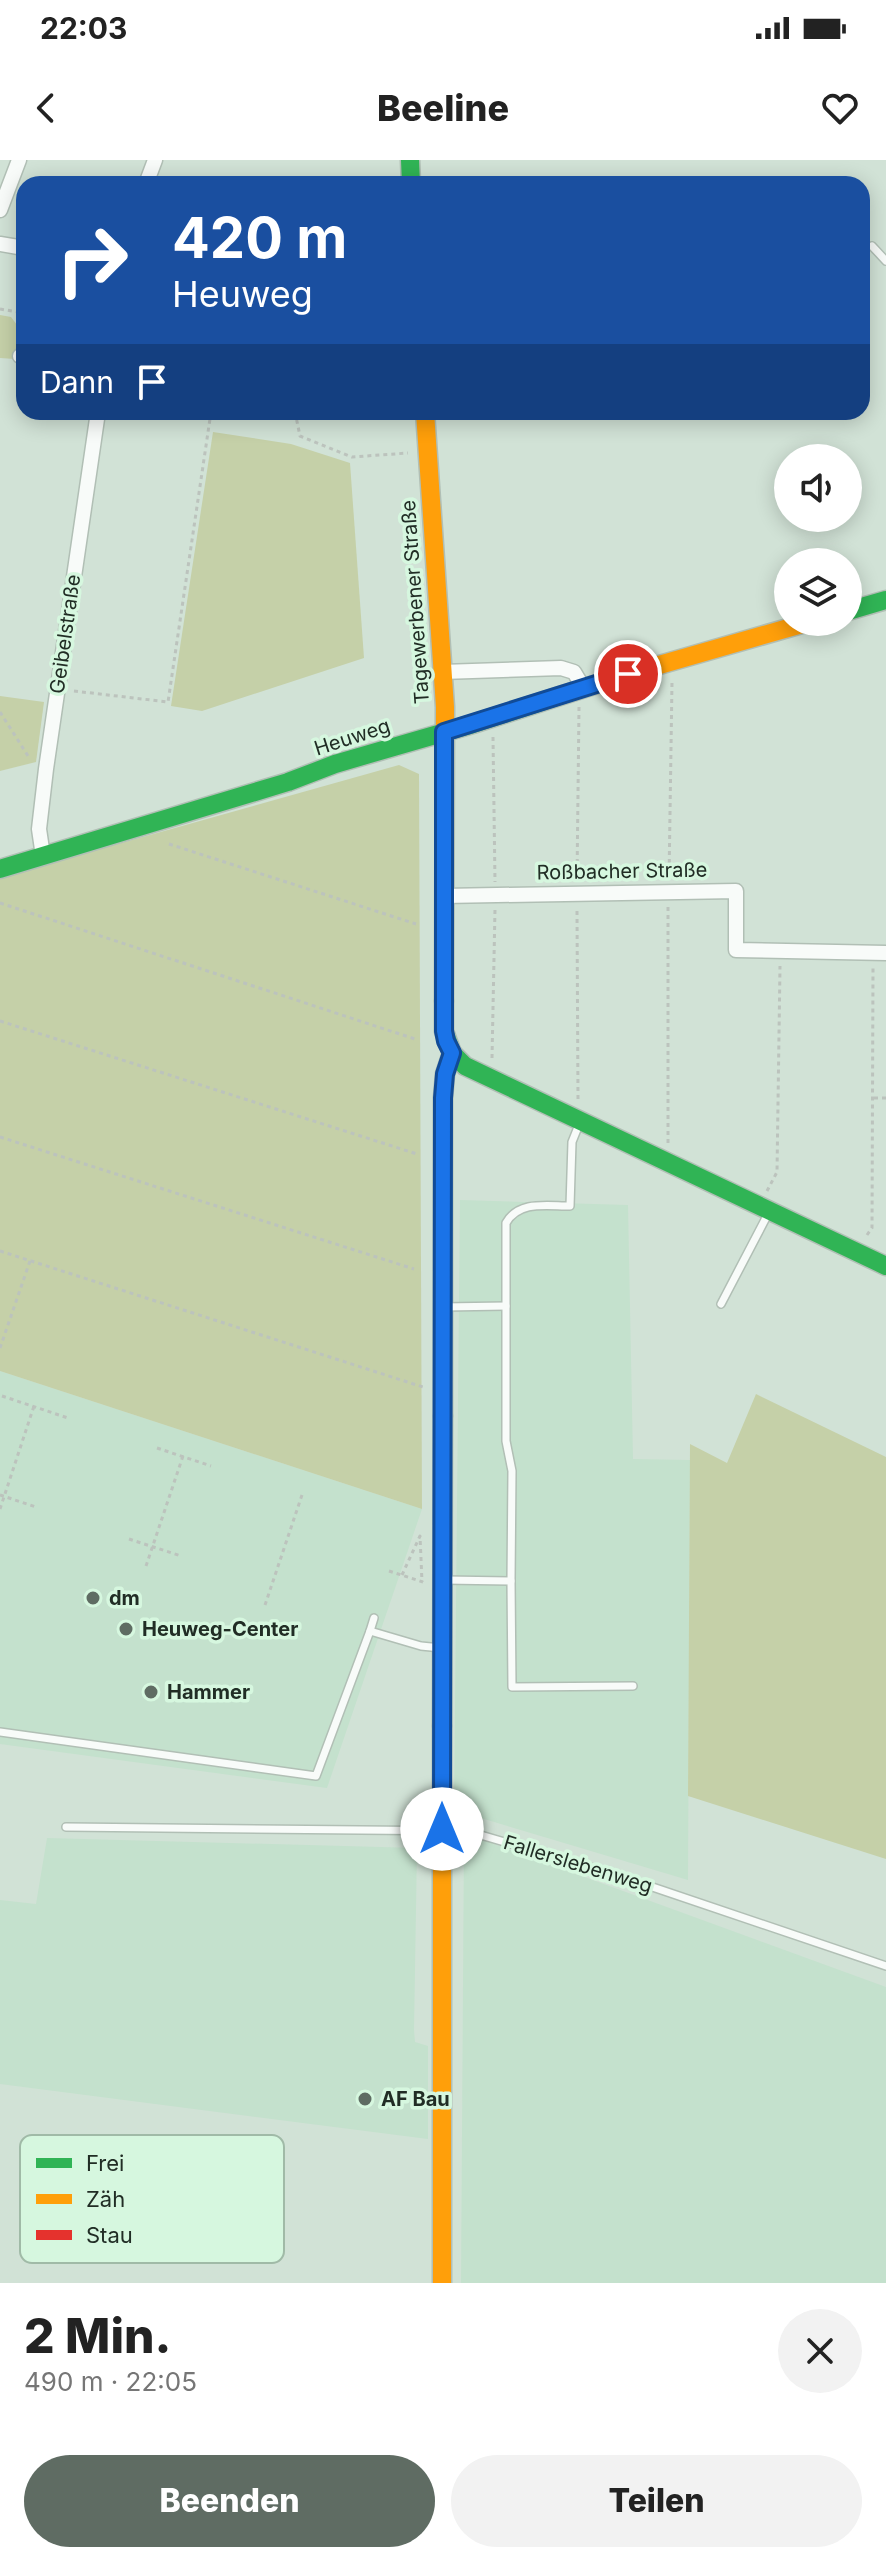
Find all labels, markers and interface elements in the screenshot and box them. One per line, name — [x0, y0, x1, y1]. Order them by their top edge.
text: 22:03 — [40, 10, 127, 46]
icon: back — [24, 86, 68, 130]
text: Beeline — [377, 86, 509, 130]
icon: heart — [818, 86, 862, 130]
text: 420 m — [172, 204, 347, 272]
icon: right — [40, 208, 144, 312]
text: Heuweg — [172, 272, 313, 316]
icon: arrive — [130, 360, 174, 404]
text: Dann — [40, 364, 114, 400]
map controls — [774, 444, 862, 636]
button: sound — [774, 444, 862, 532]
street label: Tagewerbener Straße — [396, 499, 434, 705]
button: layers — [774, 548, 862, 636]
street label: Geibelstraße — [45, 573, 85, 695]
pin — [594, 640, 662, 708]
icon: arrive — [606, 652, 650, 696]
street label: Heuweg — [311, 713, 393, 761]
street label: Roßbacher Straße — [536, 858, 708, 884]
place label: dm — [109, 1586, 140, 1610]
marker: dm — [84, 1589, 102, 1607]
place label: Heuweg-Center — [142, 1617, 298, 1641]
marker: Heuweg-Center — [117, 1620, 135, 1638]
place label: Hammer — [167, 1680, 250, 1704]
marker: Hammer — [142, 1683, 160, 1701]
position arrow — [400, 1787, 484, 1871]
street label: Fallerslebenweg — [501, 1830, 655, 1898]
place label: AF Bau — [381, 2087, 450, 2111]
marker: AF Bau — [356, 2090, 374, 2108]
legend — [20, 2135, 284, 2263]
text: Frei — [86, 2150, 124, 2176]
text: Zäh — [86, 2186, 125, 2212]
text: Stau — [86, 2222, 133, 2248]
text: 2 Min. — [24, 2306, 171, 2365]
button: close — [778, 2309, 862, 2393]
text: 490 m · 22:05 — [24, 2366, 197, 2397]
button: Beenden — [24, 2455, 435, 2547]
button: Teilen — [451, 2455, 862, 2547]

